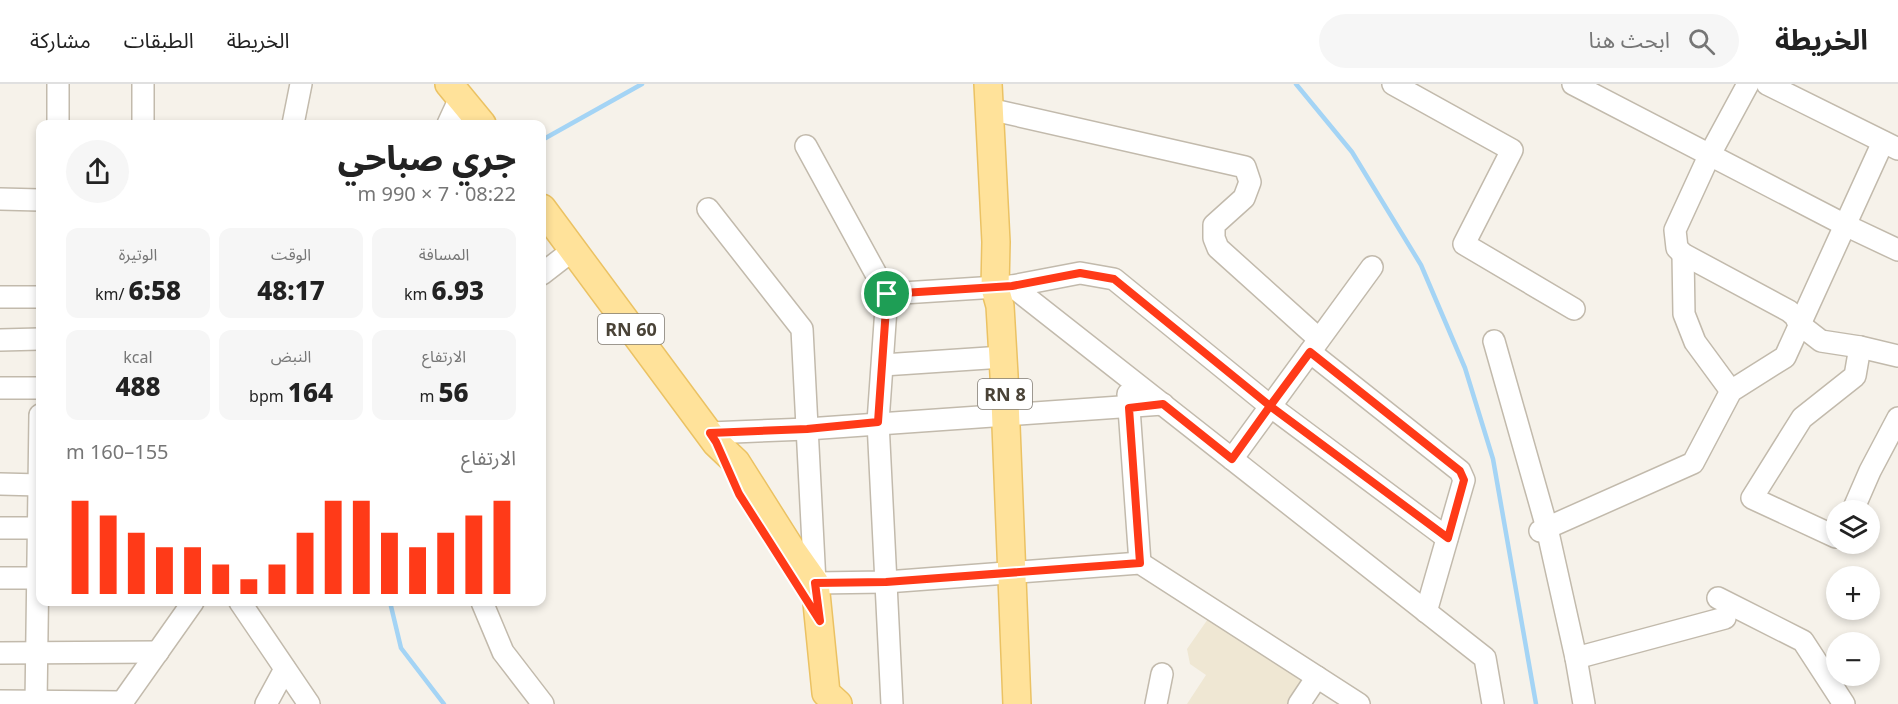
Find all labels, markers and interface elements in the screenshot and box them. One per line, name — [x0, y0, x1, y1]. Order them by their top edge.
search box — [1319, 14, 1739, 68]
text: الخريطة — [1775, 20, 1868, 58]
text: ابحث هنا — [1588, 24, 1670, 54]
icon: search — [1685, 25, 1718, 58]
text: مشاركة — [30, 26, 91, 54]
text: الطبقات — [124, 26, 194, 54]
text: الخريطة — [227, 26, 290, 54]
text: جري صباحي — [338, 135, 516, 180]
button: share — [66, 140, 129, 203]
text: 08:22 · 7 × 990 m — [358, 180, 516, 207]
text: الوتيرة — [119, 243, 157, 265]
text: الوقت — [271, 243, 311, 265]
text: المسافة — [419, 243, 469, 265]
pin — [861, 268, 912, 319]
text: 6:58 — [129, 272, 181, 308]
text: 48:17 — [257, 272, 325, 308]
text: 6.93 — [432, 272, 484, 308]
icon: arrive — [870, 277, 903, 310]
text: /km — [95, 283, 129, 305]
text: km — [404, 283, 432, 305]
road number: RN 60 — [598, 314, 664, 344]
text: النبض — [271, 345, 311, 367]
text: الارتفاع — [422, 345, 466, 367]
text: kcal — [123, 346, 153, 368]
text: 488 — [115, 368, 161, 404]
text: 164 — [288, 374, 333, 410]
text: 56 — [439, 374, 469, 410]
road number: RN 8 — [978, 379, 1032, 409]
text: bpm — [249, 385, 288, 407]
text: m — [419, 385, 439, 407]
text: 155–160 m — [66, 438, 169, 465]
text: الارتفاع — [461, 444, 516, 471]
map controls — [1826, 500, 1880, 686]
button: layers — [1826, 500, 1880, 554]
button: + — [1826, 566, 1880, 620]
button: − — [1826, 632, 1880, 686]

